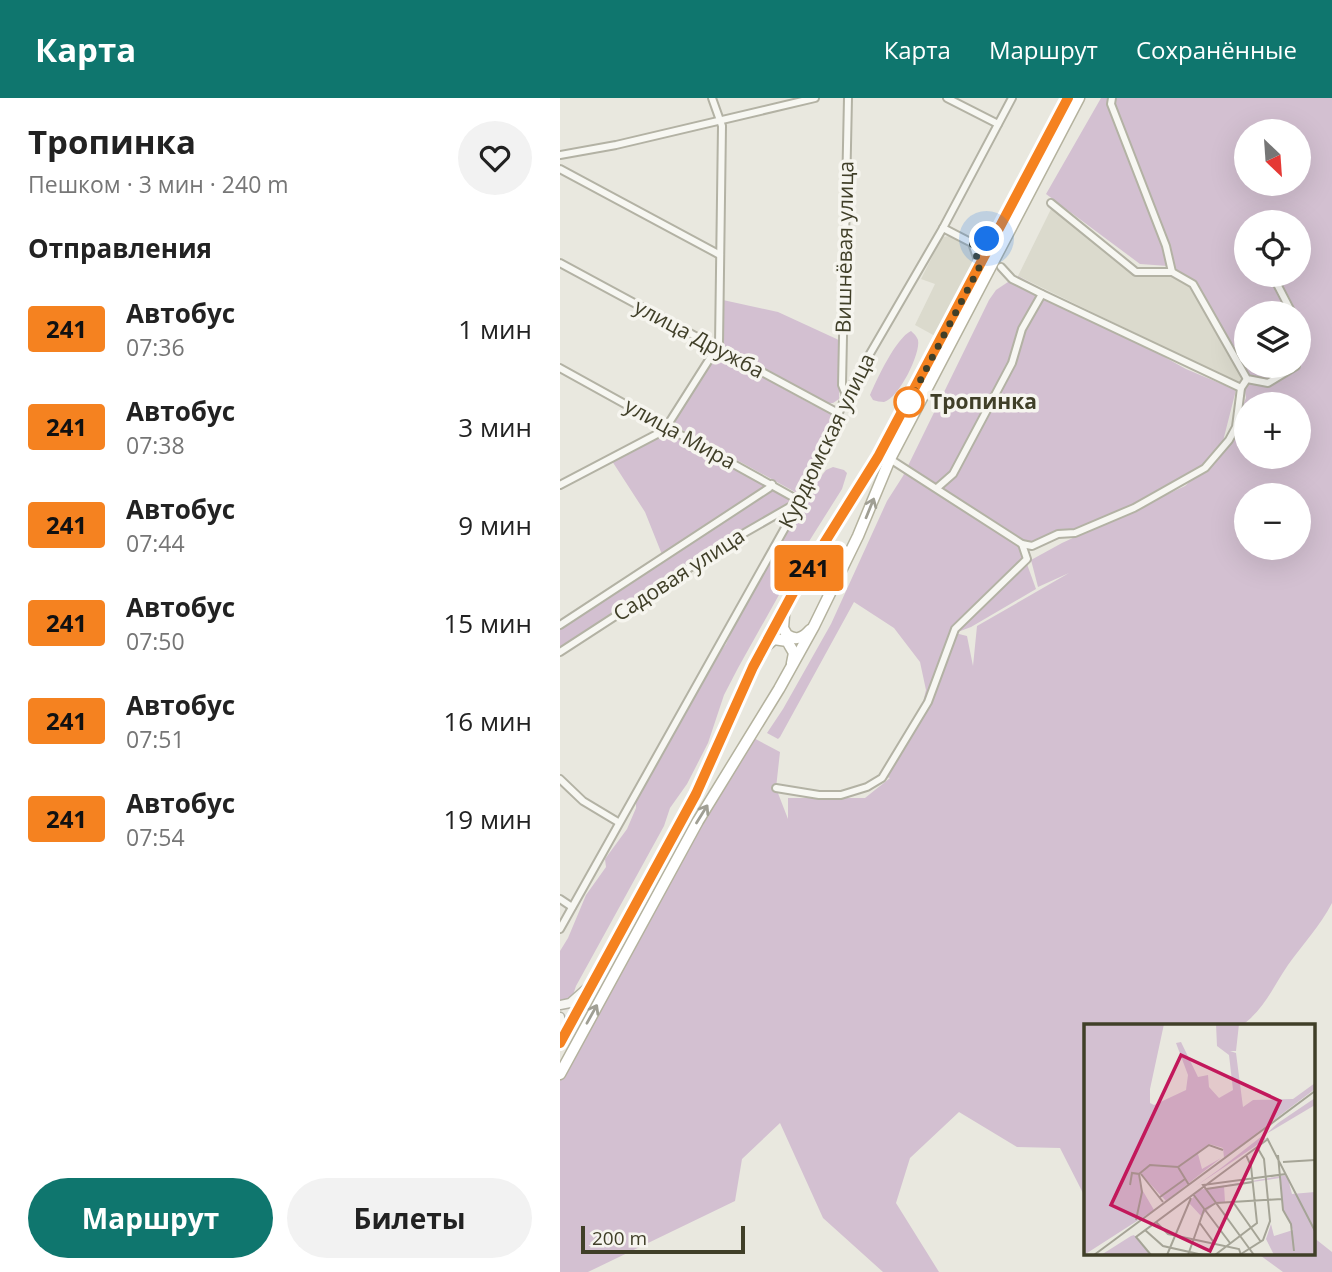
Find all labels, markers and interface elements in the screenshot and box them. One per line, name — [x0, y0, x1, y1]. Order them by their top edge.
text: Карта — [35, 27, 136, 72]
text: Карта — [884, 33, 951, 66]
text: Маршрут — [989, 33, 1098, 66]
text: Сохранённые — [1136, 33, 1297, 66]
text: Тропинка — [28, 119, 196, 164]
north arrow — [1234, 119, 1311, 196]
map controls — [1234, 119, 1311, 560]
button: heart — [458, 121, 532, 195]
street label: Вишнёвая улица — [828, 161, 860, 333]
text: Пешком · 3 мин · 240 m — [28, 168, 289, 200]
button: locate — [1234, 210, 1311, 287]
your location — [969, 221, 1004, 256]
text: Отправления — [28, 230, 212, 266]
street label: улица Дружба — [630, 292, 769, 384]
text: Автобус — [126, 295, 235, 331]
button: layers — [1234, 301, 1311, 378]
text: 1 мин — [458, 311, 532, 347]
text: 241 — [46, 312, 87, 345]
text: 07:36 — [126, 331, 185, 363]
street label: Курдюмская улица — [772, 348, 881, 533]
marker: Тропинка — [894, 387, 924, 417]
place label: Тропинка — [930, 387, 1037, 415]
street label: улица Мира — [620, 391, 741, 475]
button: + — [1234, 392, 1311, 469]
text: Автобус — [126, 393, 235, 429]
text: 3 мин — [458, 409, 532, 445]
text: 241 — [46, 410, 87, 443]
text: 07:38 — [126, 429, 185, 461]
button: − — [1234, 483, 1311, 560]
text: Автобус — [126, 491, 235, 527]
one-way arrow — [864, 497, 877, 519]
text: 9 мин — [458, 507, 532, 543]
text: 241 — [46, 508, 87, 541]
street label: Садовая улица — [607, 521, 749, 627]
text: 07:44 — [126, 527, 185, 559]
line badge: 241 — [769, 545, 849, 591]
text: 241 — [788, 551, 830, 584]
text: Автобус — [126, 589, 235, 625]
text: 15 мин — [443, 605, 532, 641]
text: 241 — [46, 606, 87, 639]
text: 07:50 — [126, 625, 185, 657]
text: Автобус — [126, 687, 235, 723]
text: 16 мин — [443, 703, 532, 739]
text: 241 — [46, 704, 87, 737]
text: 07:51 — [126, 723, 185, 755]
text: Автобус — [126, 785, 235, 821]
text: 19 мин — [443, 801, 532, 837]
text: 241 — [46, 802, 87, 835]
one-way arrow — [696, 805, 710, 825]
text: 07:54 — [126, 821, 185, 853]
one-way arrow — [585, 1004, 599, 1024]
inset map — [1084, 1024, 1314, 1254]
button: Маршрут — [28, 1178, 273, 1258]
button: Билеты — [287, 1178, 532, 1258]
scale bar — [581, 1223, 746, 1255]
text: 200 m — [592, 1225, 647, 1251]

